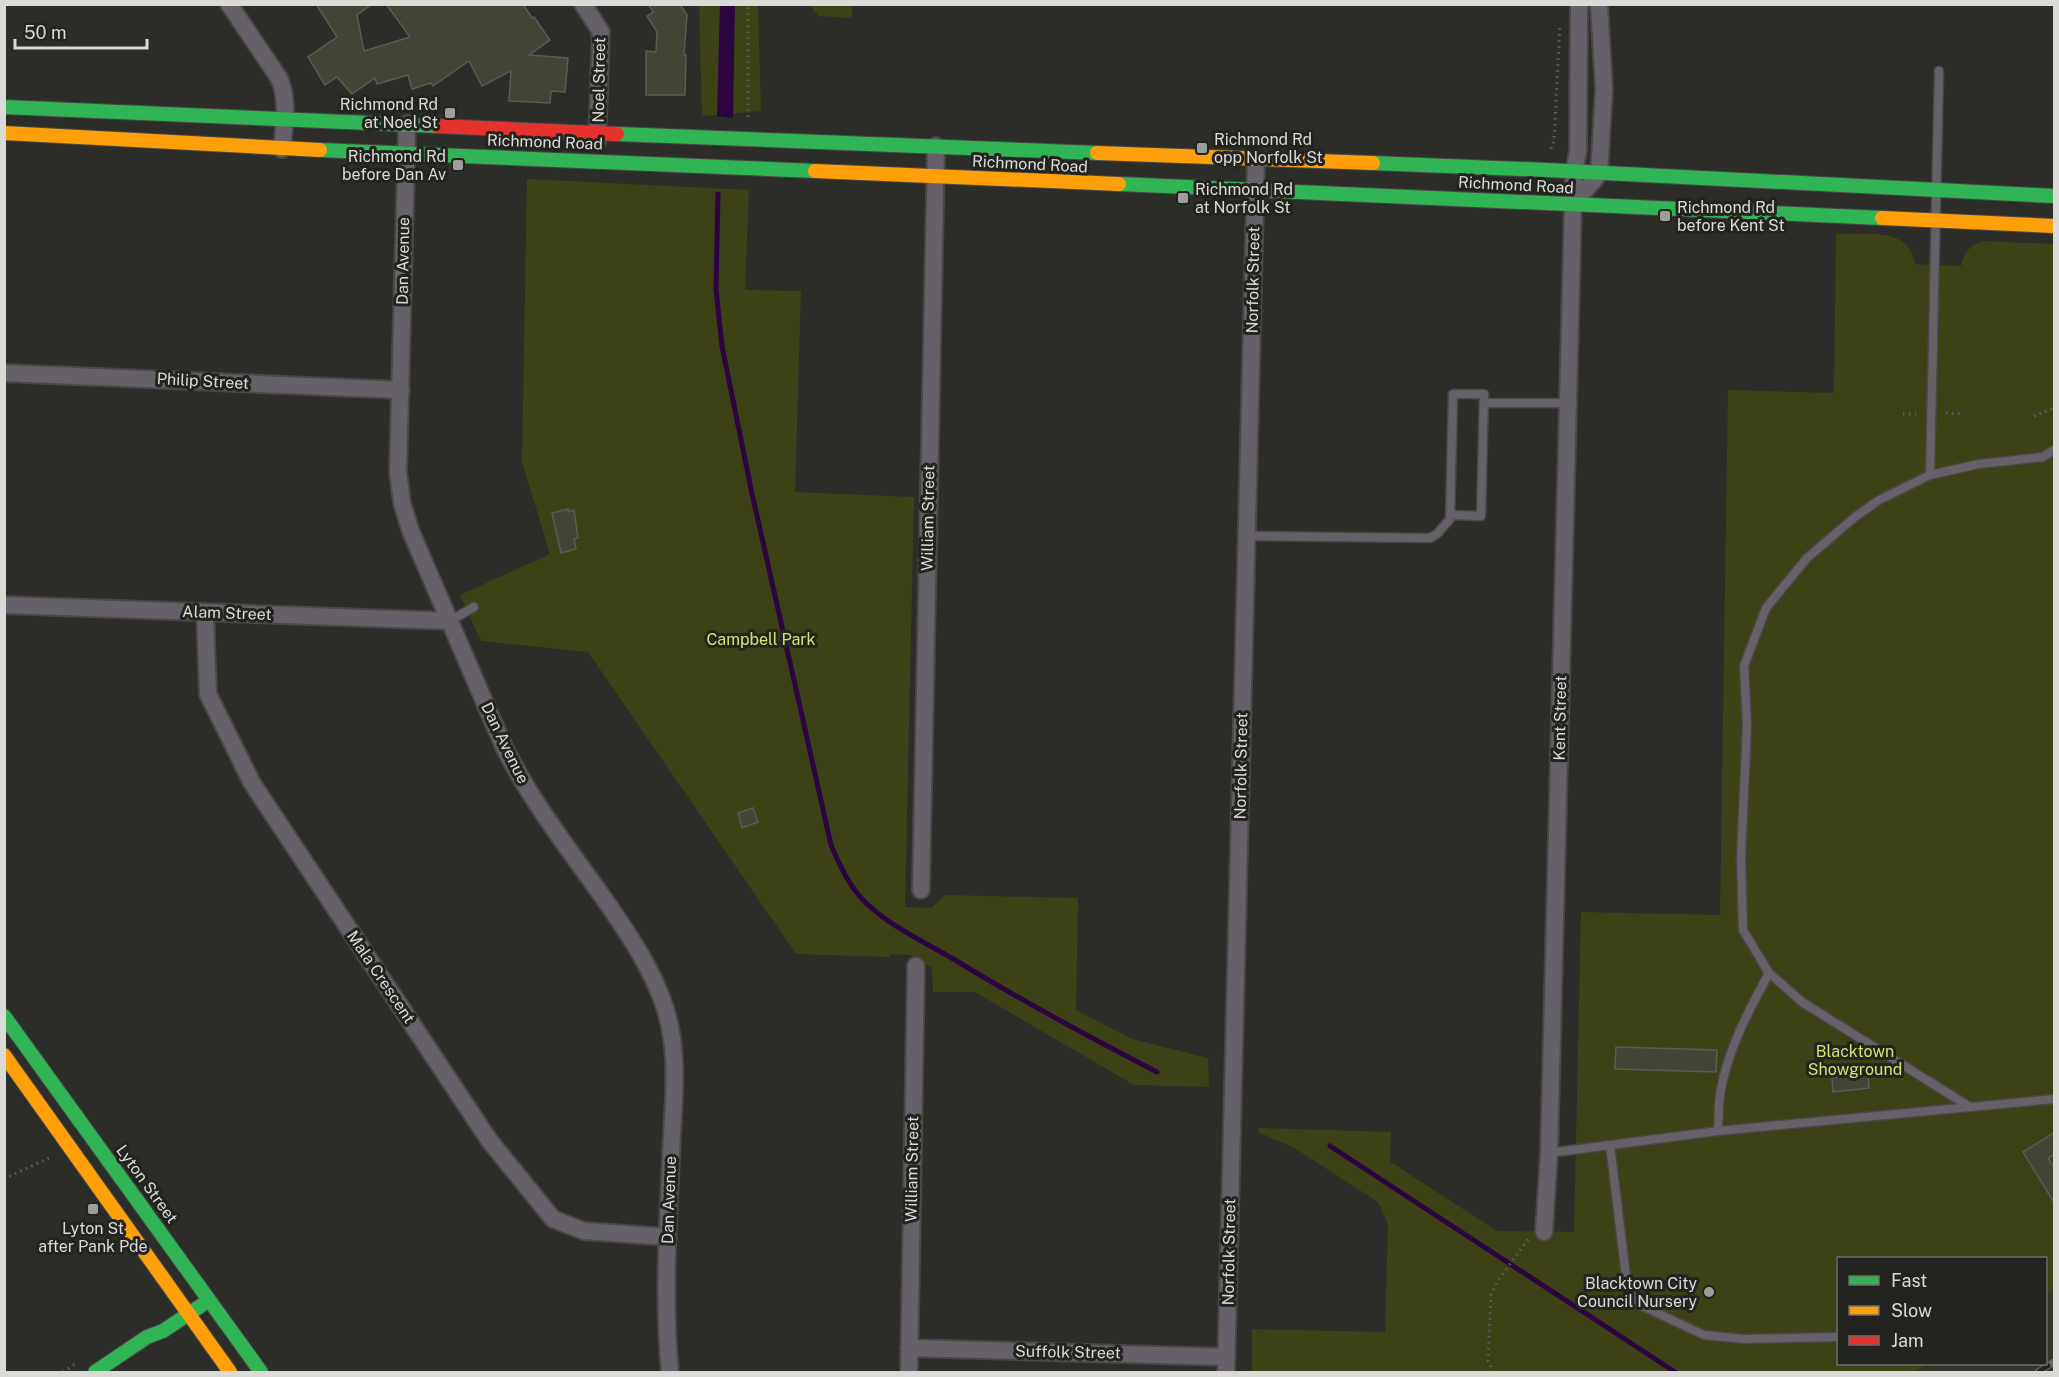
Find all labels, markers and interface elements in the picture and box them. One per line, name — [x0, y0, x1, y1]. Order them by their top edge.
scale bar — [15, 12, 147, 50]
text: 50 m — [24, 22, 67, 43]
street label: Noel Street — [589, 37, 609, 123]
place label: Richmond Rd at Noel St — [340, 95, 438, 132]
marker: Richmond Rd at Noel St — [443, 106, 457, 120]
street label: Richmond Road — [487, 130, 603, 154]
place label: Richmond Rd opp Norfolk St — [1214, 130, 1323, 167]
marker: Richmond Rd opp Norfolk St — [1195, 141, 1209, 155]
place label: Richmond Rd before Dan Av — [342, 147, 446, 184]
street label: Richmond Road — [972, 151, 1088, 177]
marker: Richmond Rd before Dan Av — [451, 158, 465, 172]
street label: Richmond Road — [1458, 172, 1574, 198]
place label: Richmond Rd at Norfolk St — [1195, 180, 1293, 217]
marker: Richmond Rd at Norfolk St — [1176, 191, 1190, 205]
place label: Richmond Rd before Kent St — [1677, 198, 1785, 235]
marker: Richmond Rd before Kent St — [1658, 209, 1672, 223]
street label: Dan Avenue — [393, 217, 413, 305]
street label: Norfolk Street — [1243, 226, 1263, 334]
street label: Philip Street — [156, 369, 250, 393]
street label: William Street — [918, 465, 938, 571]
street label: Alam Street — [182, 602, 272, 624]
park label: Campbell Park — [706, 630, 816, 649]
street label: Kent Street — [1550, 675, 1570, 761]
street label: Dan Avenue — [477, 699, 533, 787]
street label: Norfolk Street — [1231, 712, 1251, 820]
street label: Mala Crescent — [343, 927, 419, 1027]
park label: Blacktown Showground — [1808, 1042, 1902, 1079]
street label: William Street — [902, 1116, 922, 1222]
street label: Lyton Street — [112, 1141, 182, 1227]
street label: Dan Avenue — [658, 1156, 680, 1244]
street label: Norfolk Street — [1219, 1198, 1239, 1306]
marker: Lyton St after Pank Pde — [86, 1202, 100, 1216]
place label: Lyton St after Pank Pde — [38, 1219, 148, 1256]
legend — [1837, 1257, 2047, 1365]
text: Fast — [1891, 1270, 1927, 1291]
place label: Blacktown City Council Nursery — [1577, 1274, 1697, 1311]
marker: Blacktown City Council Nursery — [1702, 1285, 1716, 1299]
text: Slow — [1891, 1300, 1932, 1321]
text: Jam — [1891, 1330, 1924, 1351]
street label: Suffolk Street — [1015, 1342, 1121, 1362]

